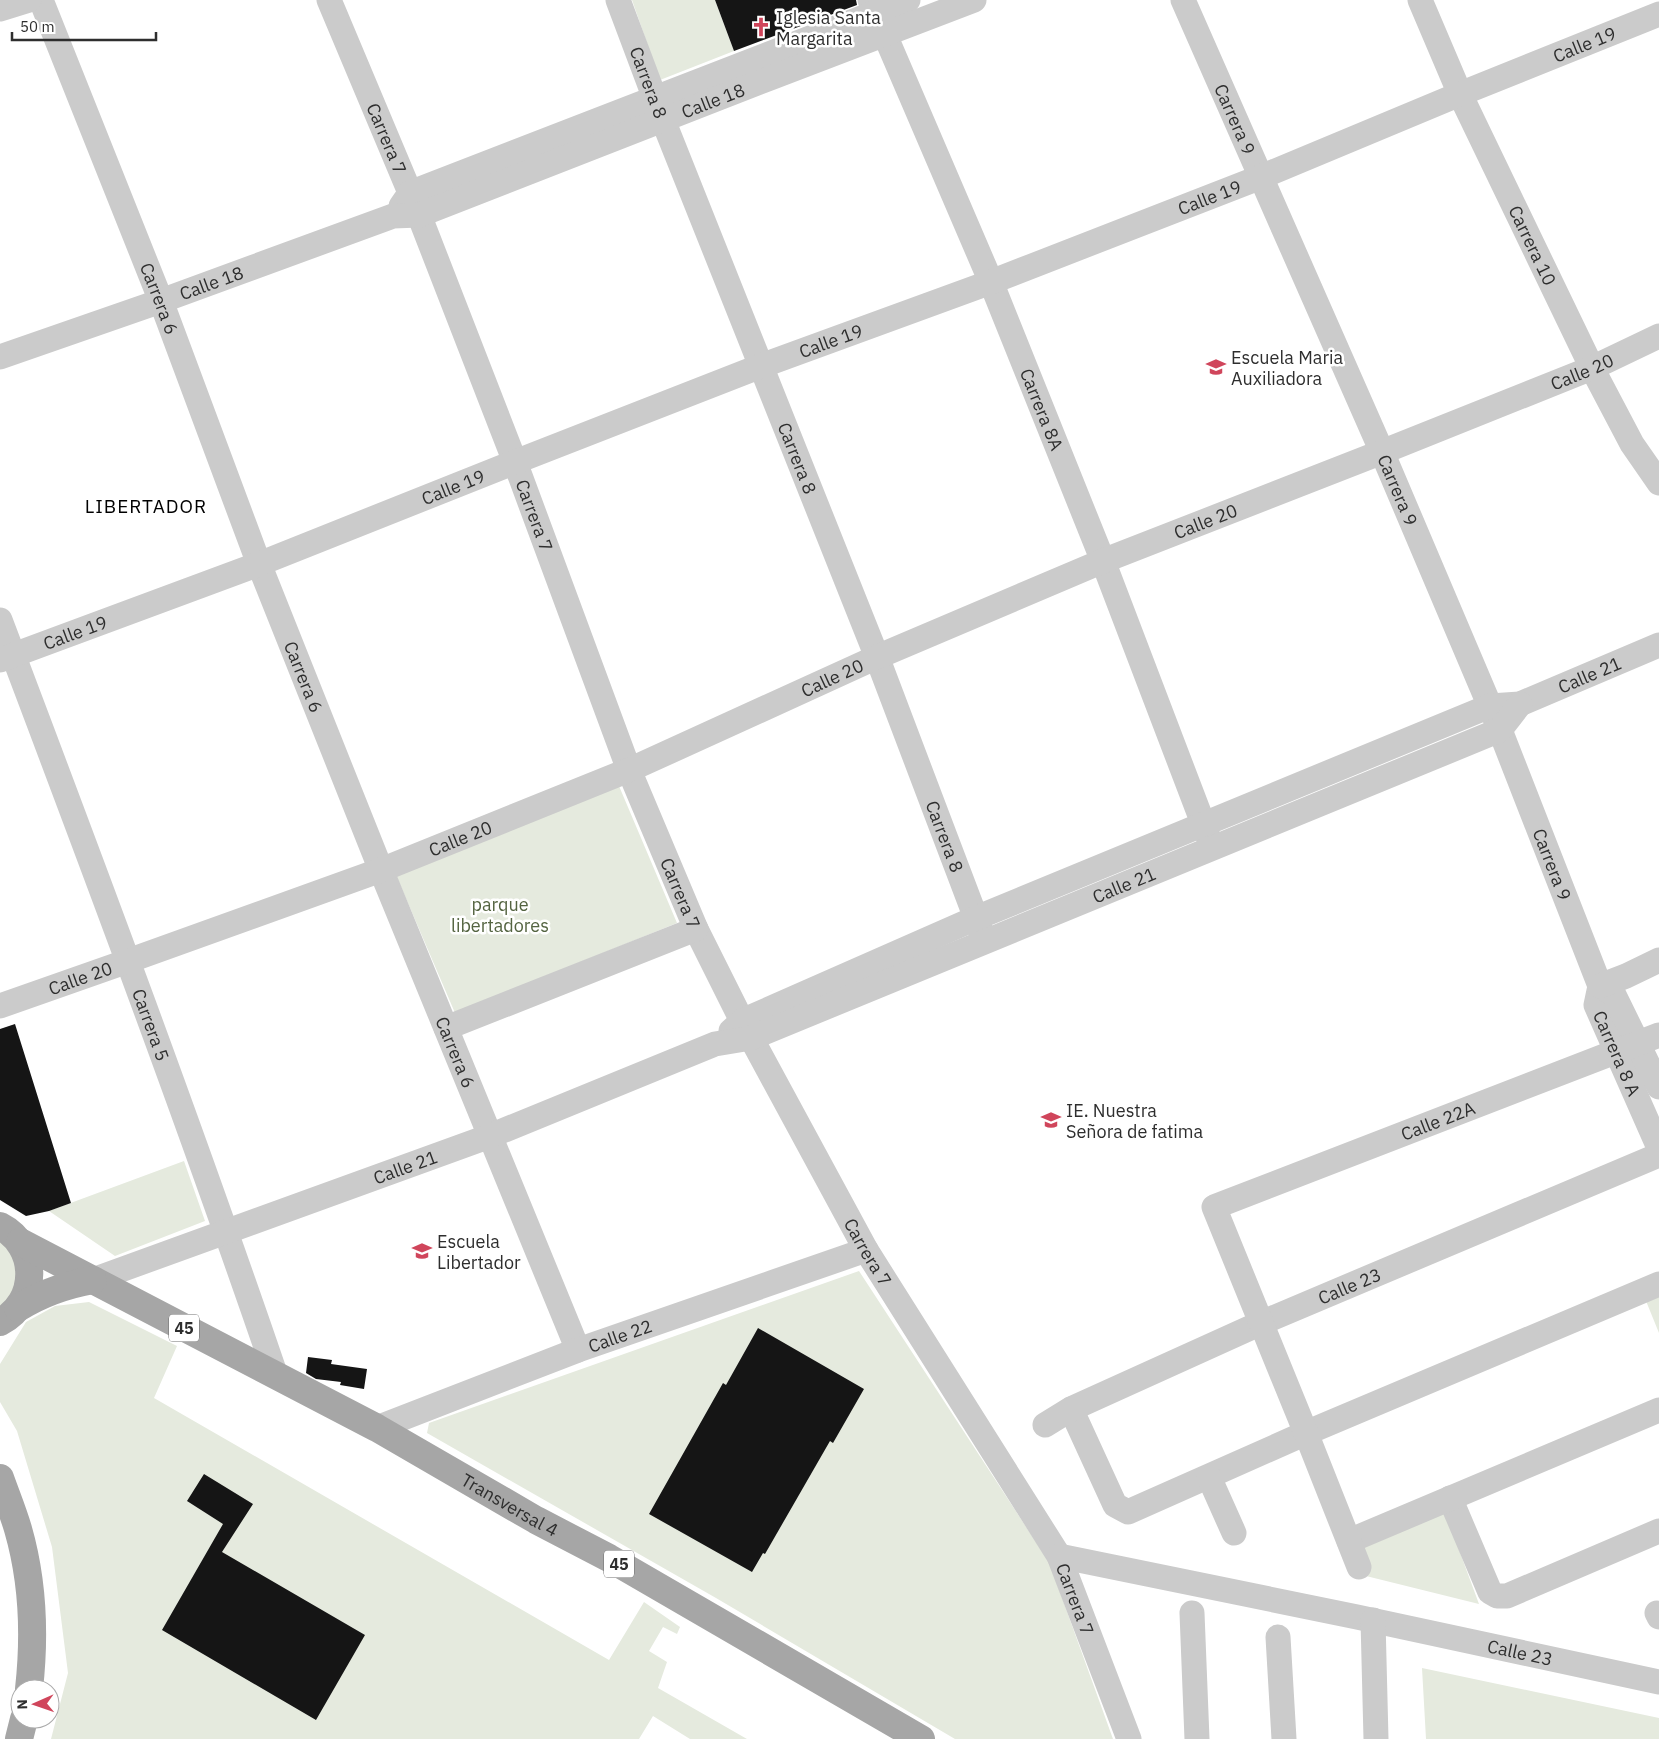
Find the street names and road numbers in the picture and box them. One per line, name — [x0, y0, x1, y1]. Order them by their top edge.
street label: Calle 19 — [1549, 21, 1619, 67]
street label: Carrera 8 — [625, 43, 673, 122]
street label: Calle 18 — [678, 78, 748, 123]
street label: Carrera 9 — [1210, 80, 1261, 158]
street label: Carrera 7 — [362, 99, 412, 177]
street label: Calle 19 — [1174, 174, 1244, 220]
street label: Carrera 10 — [1504, 202, 1562, 289]
street label: Carrera 6 — [135, 259, 184, 337]
street label: Calle 18 — [176, 260, 246, 305]
street label: Calle 19 — [796, 318, 866, 363]
street label: Calle 20 — [1547, 348, 1617, 395]
street label: Carrera 8A — [1015, 365, 1069, 454]
street label: Carrera 8 — [773, 419, 822, 497]
street label: Carrera 9 — [1373, 451, 1423, 529]
street label: Calle 19 — [418, 464, 488, 510]
street label: Carrera 7 — [511, 476, 559, 555]
street label: Calle 20 — [1170, 498, 1240, 544]
street label: Calle 19 — [40, 610, 110, 654]
street label: Carrera 6 — [279, 638, 329, 716]
street label: Calle 21 — [1554, 651, 1624, 698]
street label: Calle 20 — [797, 653, 867, 702]
street label: Carrera 8 — [921, 797, 969, 875]
street label: Calle 20 — [425, 815, 495, 861]
street label: Carrera 9 — [1528, 825, 1577, 903]
street label: Carrera 7 — [656, 854, 706, 932]
street label: Calle 21 — [1089, 861, 1159, 908]
street label: Calle 20 — [45, 956, 115, 1000]
street label: Carrera 5 — [127, 985, 175, 1064]
street label: Carrera 8 A — [1588, 1007, 1646, 1100]
street label: Carrera 6 — [431, 1013, 481, 1091]
street label: Calle 22A — [1397, 1096, 1479, 1145]
street label: Calle 21 — [370, 1145, 440, 1189]
street label: Carrera 7 — [839, 1214, 897, 1290]
street label: Calle 23 — [1314, 1262, 1384, 1309]
street label: Calle 22 — [585, 1314, 655, 1357]
road number: 45 — [169, 1315, 199, 1342]
street label: Transversal 4 — [457, 1468, 563, 1541]
road number: 45 — [604, 1550, 634, 1578]
street label: Carrera 7 — [1051, 1560, 1100, 1638]
street label: Calle 23 — [1485, 1634, 1555, 1670]

